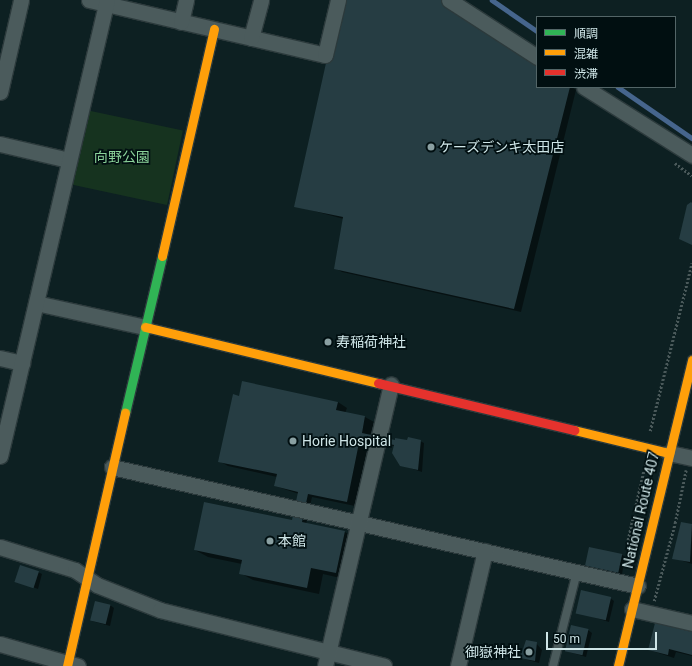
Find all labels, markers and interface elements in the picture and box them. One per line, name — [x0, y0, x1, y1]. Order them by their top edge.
legend — [536, 16, 676, 88]
text: 順調 — [574, 27, 598, 41]
text: 混雑 — [574, 47, 598, 61]
text: 渋滞 — [574, 67, 598, 81]
place label: ケーズデンキ太田店 — [439, 139, 565, 155]
marker: ケーズデンキ太田店 — [426, 142, 436, 152]
park label: 向野公園 — [94, 149, 150, 165]
place label: 寿稲荷神社 — [336, 334, 406, 350]
marker: 寿稲荷神社 — [323, 337, 333, 347]
place label: Horie Hospital — [302, 433, 391, 449]
marker: Horie Hospital — [287, 435, 299, 447]
street label: National Route 407 — [619, 450, 663, 570]
place label: 本館 — [278, 533, 306, 549]
marker: 本館 — [265, 536, 275, 546]
scale bar — [548, 624, 659, 650]
text: 50 m — [553, 632, 580, 646]
place label: 御嶽神社 — [465, 644, 521, 660]
marker: 御嶽神社 — [524, 647, 534, 657]

